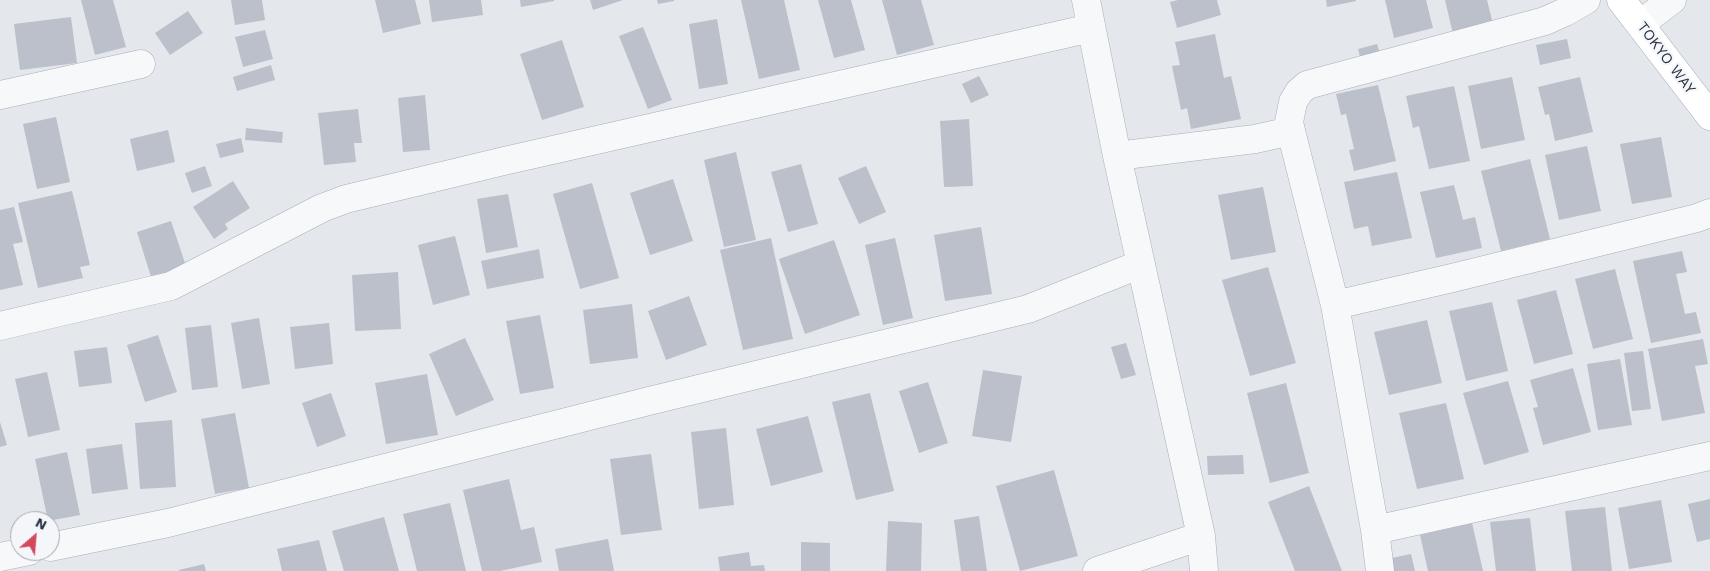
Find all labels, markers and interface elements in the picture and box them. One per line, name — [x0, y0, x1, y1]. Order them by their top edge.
street label: TOKYO WAY — [1633, 18, 1699, 98]
north arrow — [10, 511, 60, 561]
text: N — [33, 514, 50, 533]

